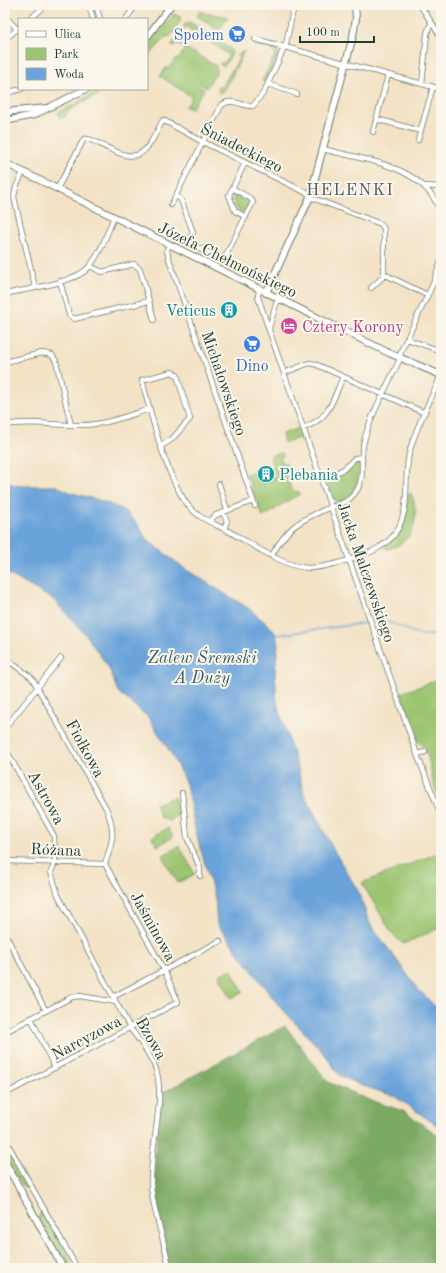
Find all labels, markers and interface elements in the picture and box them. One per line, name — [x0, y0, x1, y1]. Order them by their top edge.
legend — [18, 18, 148, 90]
scale bar — [300, 18, 374, 44]
supermarket icon: Społem — [227, 24, 247, 44]
text: 100 m — [306, 27, 340, 39]
place label: Społem — [173, 28, 224, 44]
text: Ulica — [54, 29, 81, 41]
text: Park — [54, 49, 79, 61]
text: Woda — [54, 69, 84, 81]
street label: Śniadeckiego — [197, 117, 287, 176]
district label: HELENKI — [306, 182, 394, 199]
street label: Józefa Chełmońskiego — [155, 220, 299, 301]
building icon: Veticus — [219, 300, 239, 320]
place label: Veticus — [165, 304, 216, 320]
hotel icon: Cztery Korony — [279, 316, 299, 336]
place label: Cztery Korony — [302, 320, 404, 336]
street label: Michałowskiego — [198, 329, 248, 438]
supermarket icon: Dino — [242, 334, 262, 354]
place label: Dino — [235, 359, 269, 375]
building icon: Plebania — [256, 464, 276, 484]
place label: Plebania — [279, 468, 339, 484]
street label: Jacka Malczewskiego — [334, 500, 397, 645]
water label: Zalew Śremski A Duży — [147, 646, 257, 687]
street label: Fiołkowa — [62, 717, 107, 781]
street label: Astrowa — [24, 768, 67, 828]
street label: Różana — [30, 842, 82, 860]
street label: Jaśminowa — [127, 890, 178, 964]
street label: Narcyzowa — [49, 1014, 125, 1064]
street label: Bzowa — [132, 1015, 169, 1063]

